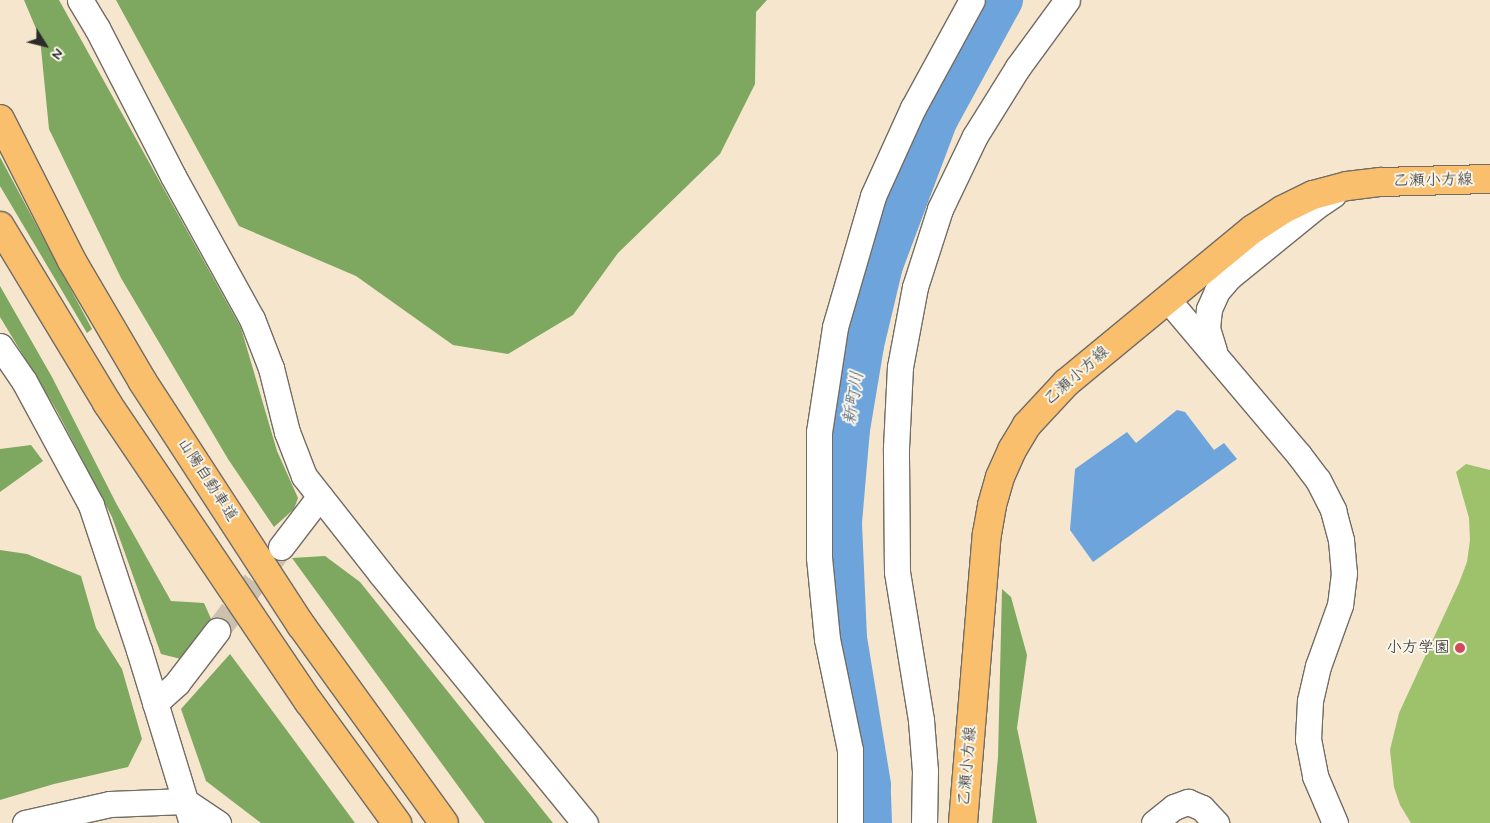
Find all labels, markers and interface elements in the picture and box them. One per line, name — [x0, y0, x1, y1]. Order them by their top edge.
north arrow — [20, 20, 70, 70]
text: N — [47, 45, 67, 63]
street label: 乙瀬小方線 — [1393, 171, 1473, 191]
street label: 乙瀬小方線 — [1041, 343, 1113, 409]
water label: 新町川 — [839, 370, 869, 426]
street label: 山陽自動車道 — [173, 435, 241, 525]
place label: 小方学園 — [1386, 638, 1450, 658]
marker: 小方学園 — [1454, 642, 1466, 654]
street label: 乙瀬小方線 — [955, 725, 981, 807]

